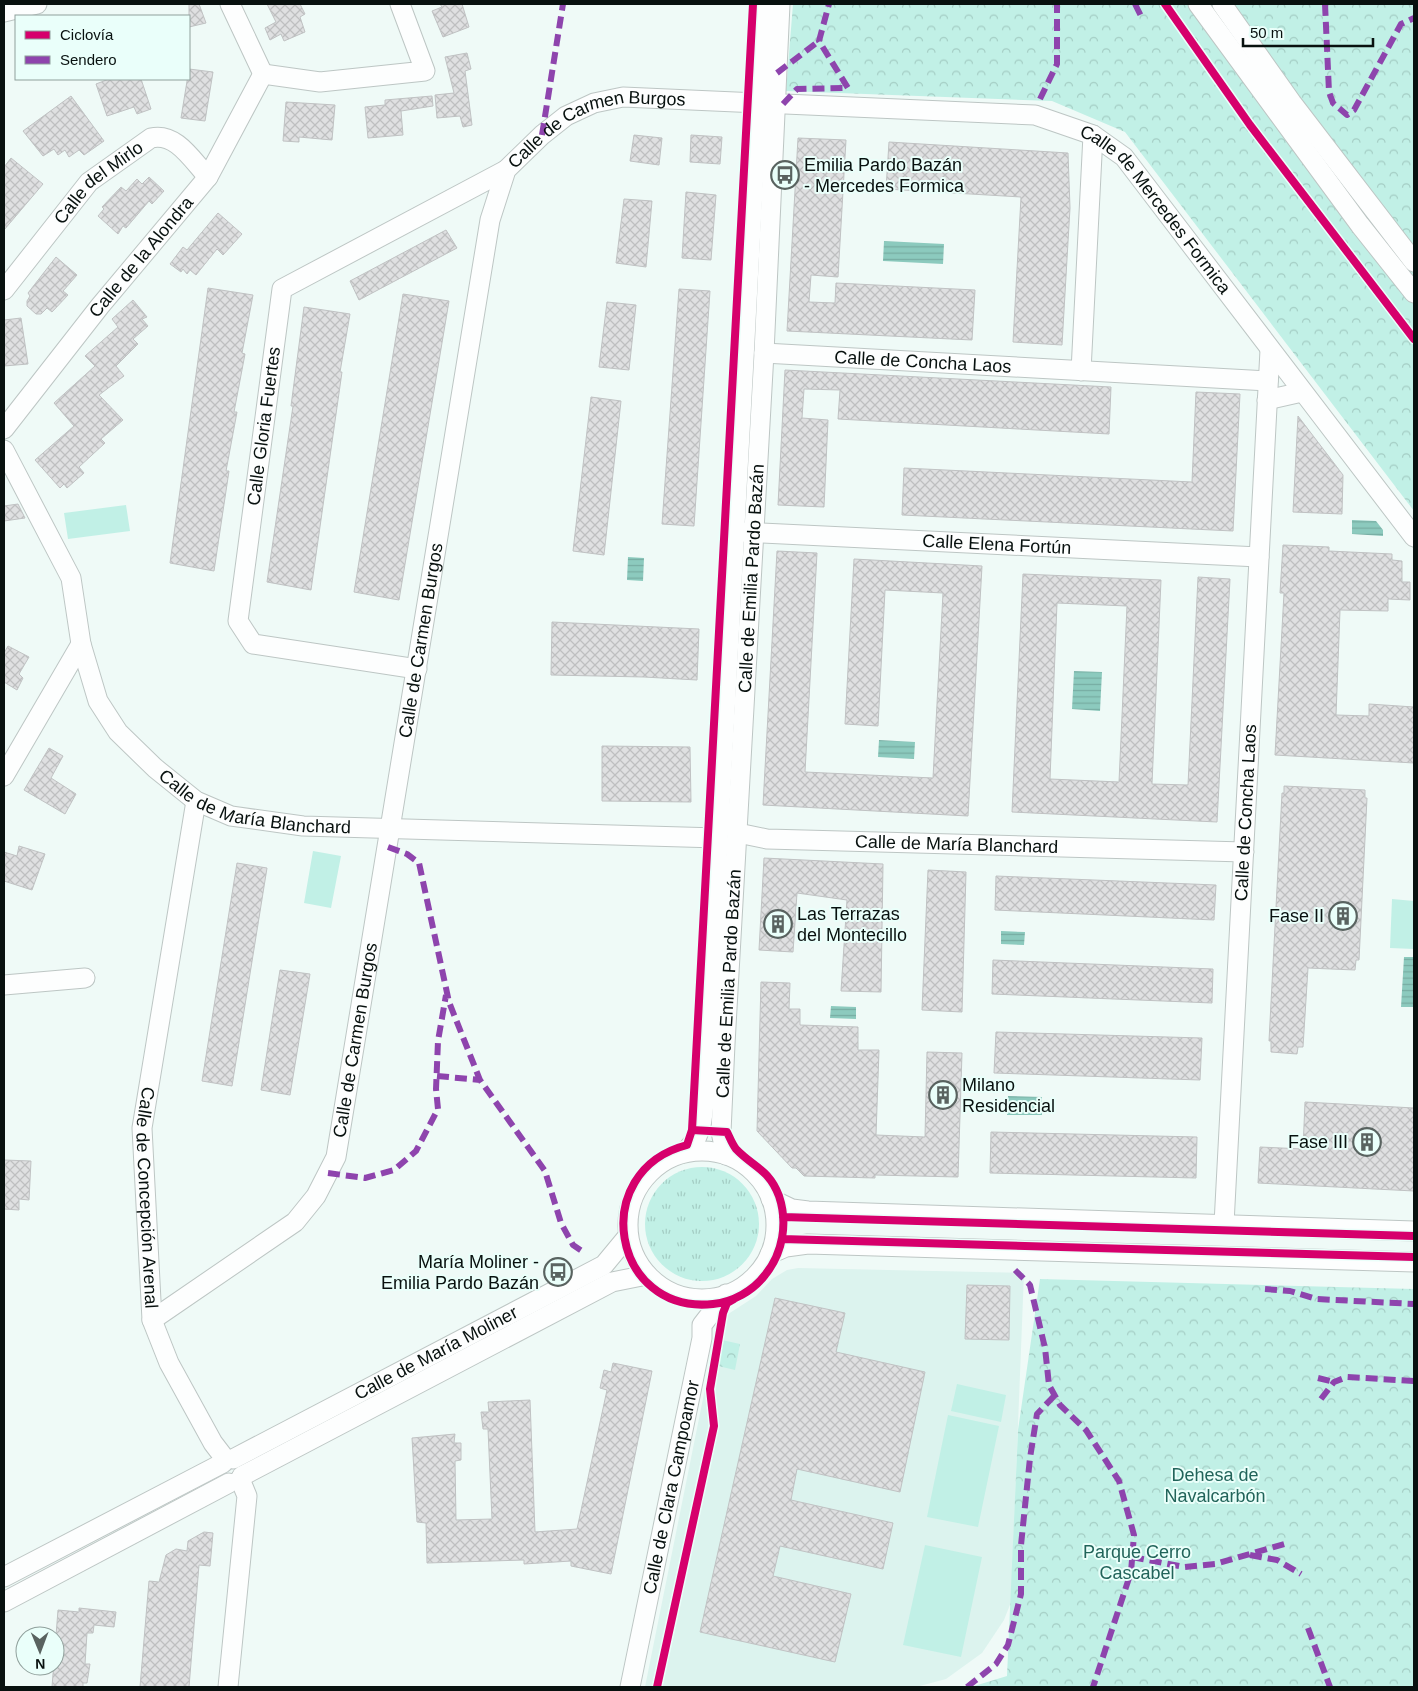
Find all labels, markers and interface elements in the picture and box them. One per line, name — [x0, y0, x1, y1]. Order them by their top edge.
legend — [15, 15, 190, 80]
scale bar — [1243, 15, 1373, 47]
text: 50 m — [1250, 24, 1283, 41]
text: Ciclovía — [60, 26, 114, 43]
text: Sendero — [60, 51, 117, 68]
street label: Calle de Carmen Burgos — [504, 87, 686, 172]
street label: Calle de Mercedes Formica — [1078, 121, 1235, 298]
street label: Calle del Mirlo — [50, 137, 147, 228]
place label: Emilia Pardo Bazán - Mercedes Formica — [804, 155, 965, 196]
bus stop icon: Emilia Pardo Bazán - Mercedes Formica — [770, 160, 800, 190]
street label: Calle de la Alondra — [85, 192, 198, 321]
street label: Calle Gloria Fuertes — [243, 345, 284, 507]
street label: Calle de Concha Laos — [834, 347, 1012, 377]
street label: Calle de Emilia Pardo Bazán — [735, 463, 768, 693]
street label: Calle Elena Fortún — [922, 531, 1072, 558]
street label: Calle de Carmen Burgos — [395, 542, 447, 739]
street label: Calle de Concha Laos — [1231, 724, 1260, 902]
street label: Calle de María Blanchard — [155, 765, 351, 837]
street label: Calle de María Blanchard — [855, 831, 1058, 857]
street label: Calle de Emilia Pardo Bazán — [713, 869, 745, 1099]
building icon: Fase II — [1328, 901, 1358, 931]
place label: Las Terrazas del Montecillo — [797, 904, 907, 945]
place label: Fase II — [1269, 906, 1324, 926]
building icon: Las Terrazas del Montecillo — [763, 909, 793, 939]
street label: Calle de Carmen Burgos — [329, 941, 381, 1139]
place label: Milano Residencial — [962, 1075, 1055, 1116]
building icon: Milano Residencial — [928, 1080, 958, 1110]
street label: Calle de Concepción Arenal — [132, 1085, 161, 1309]
building icon: Fase III — [1352, 1127, 1382, 1157]
place label: Fase III — [1288, 1132, 1348, 1152]
place label: María Moliner - Emilia Pardo Bazán — [381, 1252, 539, 1293]
bus stop icon: María Moliner - Emilia Pardo Bazán — [543, 1257, 573, 1287]
street label: Calle de María Moliner — [351, 1302, 521, 1404]
street label: Calle de Clara Campoamor — [639, 1378, 703, 1596]
park label: Dehesa de Navalcarbón — [1164, 1465, 1266, 1506]
park label: Parque Cerro Cascabel — [1083, 1542, 1191, 1583]
north arrow — [15, 1626, 65, 1676]
text: N — [35, 1656, 45, 1672]

